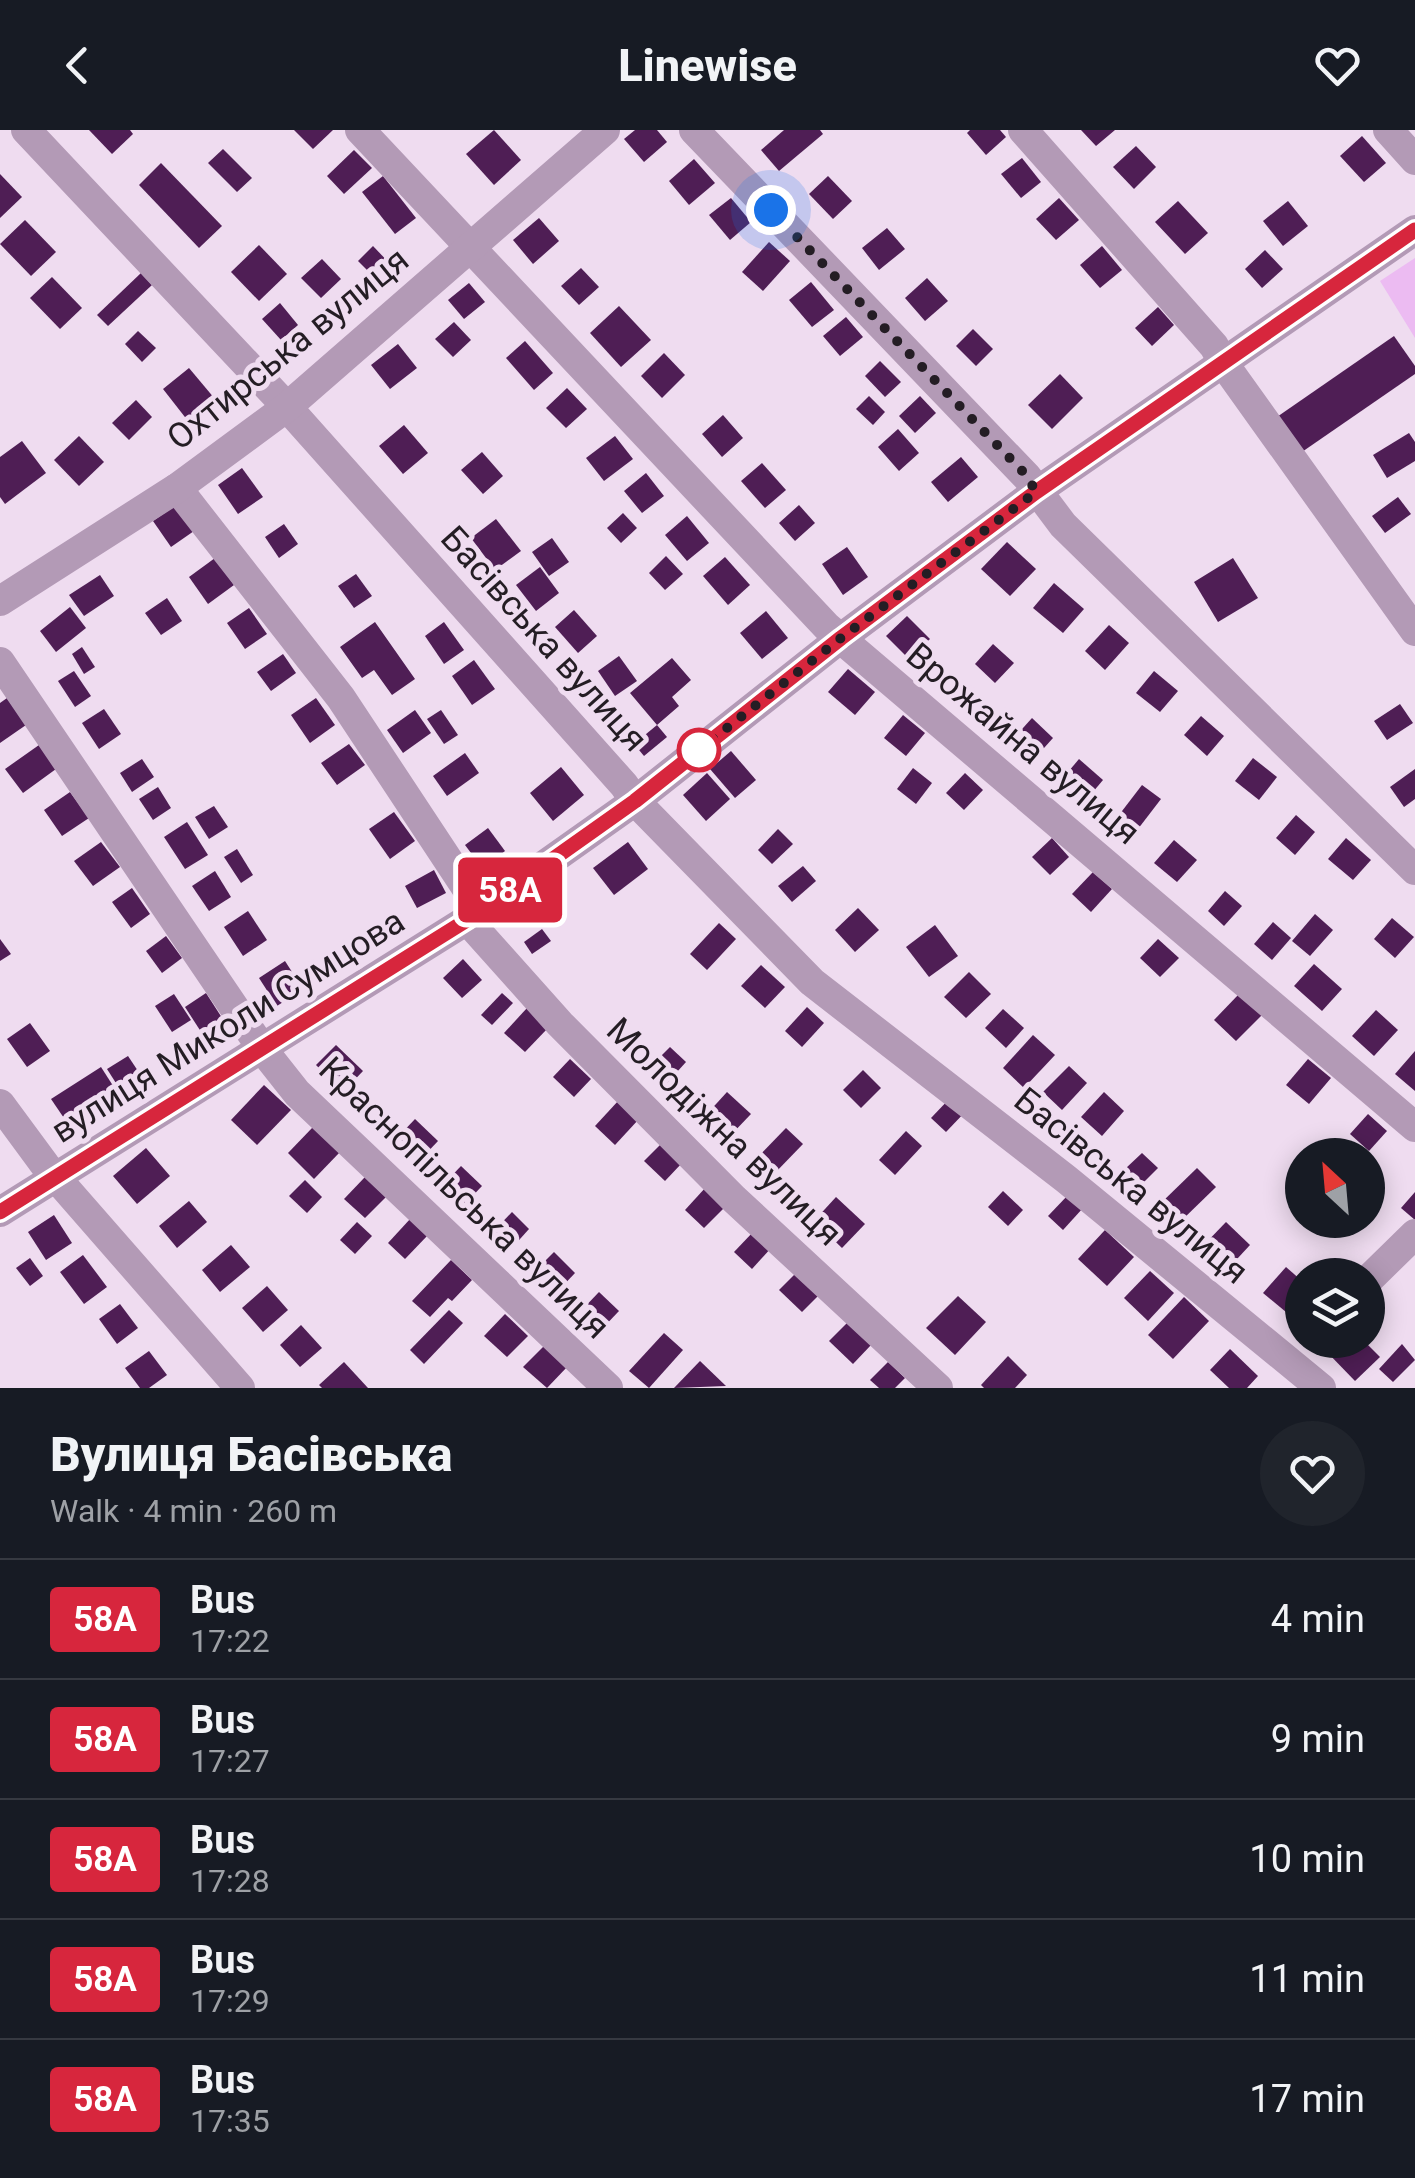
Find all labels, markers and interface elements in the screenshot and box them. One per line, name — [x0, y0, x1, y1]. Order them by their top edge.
icon: back — [50, 38, 105, 93]
icon: heart — [1310, 38, 1365, 93]
text: Linewise — [618, 39, 797, 92]
your location — [746, 185, 796, 235]
street label: Охтирська вулиця — [159, 239, 417, 459]
street label: Басівська вулиця — [432, 518, 656, 760]
street label: Врожайна вулиця — [898, 635, 1148, 853]
unlabelled marker — [678, 729, 720, 771]
line badge: 58А — [452, 858, 568, 922]
text: 58А — [478, 870, 542, 911]
street label: вулиця Миколи Сумцова — [44, 900, 412, 1152]
street label: Молодіжна вулиця — [598, 1010, 850, 1254]
street label: Краснопільська вулиця — [310, 1049, 618, 1347]
street label: Басівська вулиця — [1006, 1079, 1256, 1293]
north arrow — [1285, 1138, 1385, 1238]
map controls — [1285, 1138, 1385, 1358]
button: layers — [1285, 1258, 1385, 1358]
button: heart — [1260, 1421, 1365, 1526]
text: Вулиця Басівська — [50, 1426, 453, 1483]
text: Walk · 4 min · 260 m — [50, 1492, 337, 1530]
text: Bus — [190, 1578, 255, 1622]
text: 4 min — [1271, 1597, 1365, 1641]
text: 58А — [73, 1599, 137, 1640]
text: 17:22 — [190, 1622, 270, 1660]
text: Bus — [190, 1698, 255, 1742]
text: 9 min — [1271, 1717, 1365, 1761]
text: 58А — [73, 1719, 137, 1760]
text: 17:27 — [190, 1742, 270, 1780]
text: Bus — [190, 1818, 255, 1862]
text: 10 min — [1249, 1837, 1365, 1881]
text: 58А — [73, 1839, 137, 1880]
text: 17:28 — [190, 1862, 270, 1900]
text: Bus — [190, 1938, 255, 1982]
text: 11 min — [1249, 1957, 1365, 2001]
text: 58А — [73, 1959, 137, 2000]
text: 17:29 — [190, 1982, 270, 2020]
text: Bus — [190, 2058, 255, 2102]
text: 17 min — [1249, 2077, 1365, 2121]
text: 58А — [73, 2079, 137, 2120]
text: 17:35 — [190, 2102, 270, 2140]

